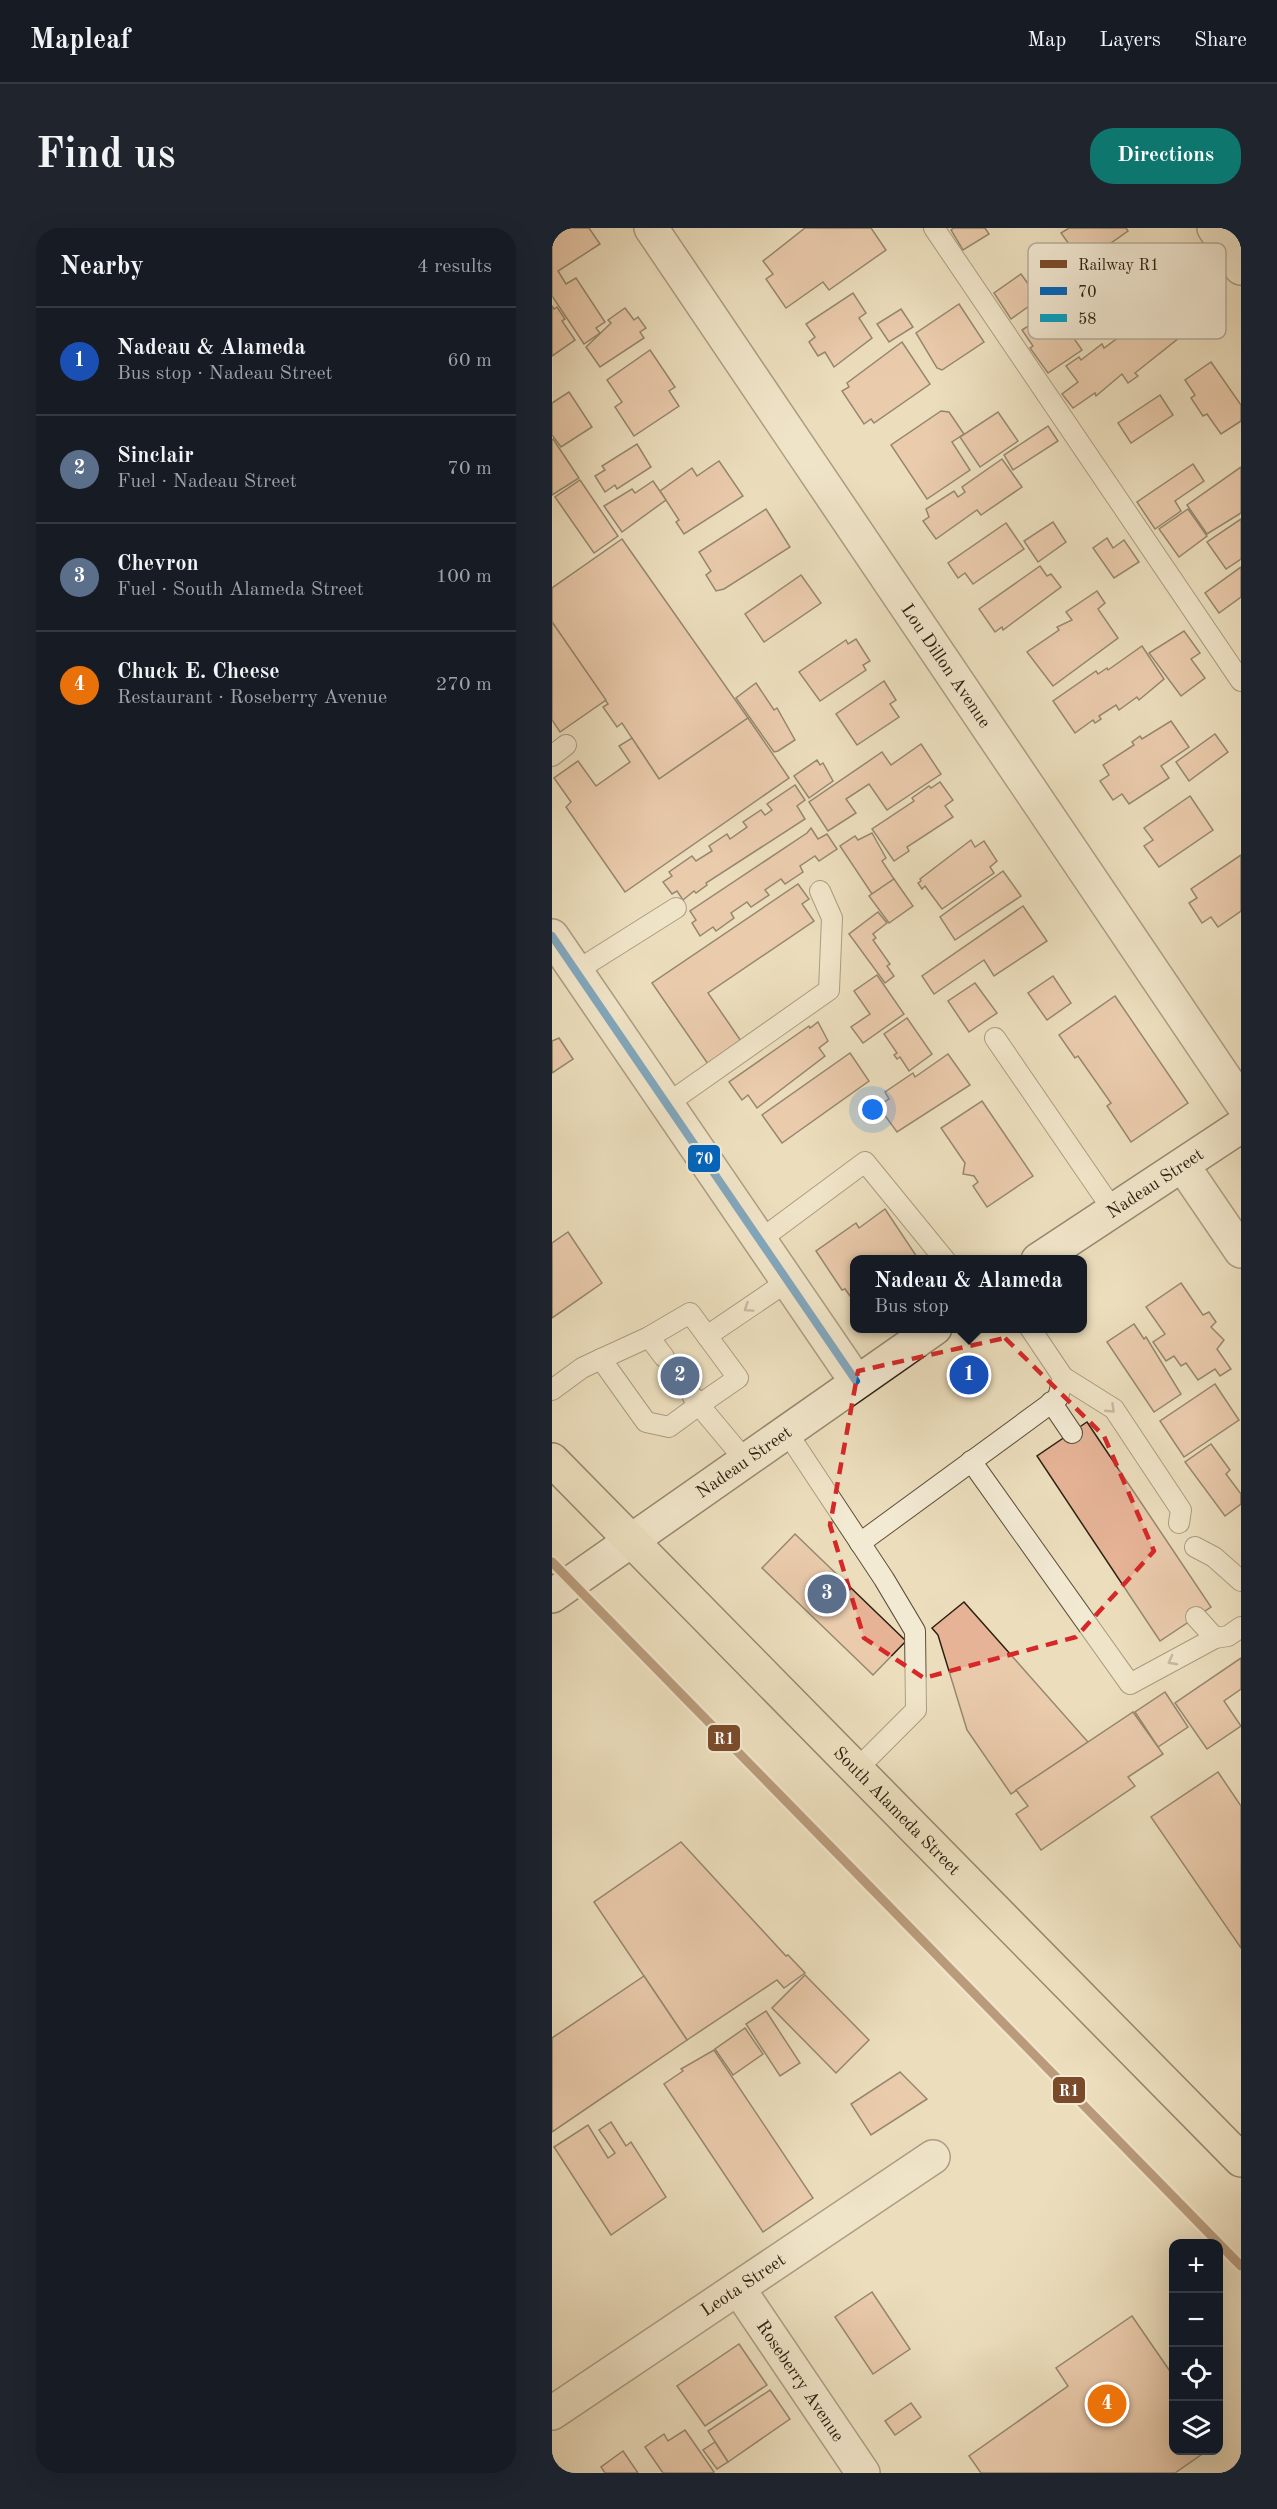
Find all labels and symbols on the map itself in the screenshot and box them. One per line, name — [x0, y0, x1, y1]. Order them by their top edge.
legend — [1028, 243, 1226, 339]
text: Railway R1 — [1078, 258, 1159, 274]
text: 70 — [1078, 285, 1097, 301]
text: 58 — [1078, 312, 1097, 328]
street label: Lou Dillon Avenue — [897, 601, 994, 731]
your location — [858, 1095, 887, 1124]
line badge: 70 — [687, 1144, 721, 1173]
street label: Nadeau Street — [1104, 1145, 1207, 1222]
text: 70 — [695, 1152, 713, 1168]
one-way arrow — [743, 1301, 754, 1312]
pin: 1 — [950, 1352, 988, 1398]
pin: 2 — [660, 1354, 700, 1398]
one-way arrow — [1105, 1402, 1115, 1413]
street label: Nadeau Street — [693, 1423, 795, 1502]
pin: 3 — [808, 1572, 846, 1616]
one-way arrow — [1168, 1654, 1178, 1665]
line badge: R1 — [707, 1724, 741, 1752]
text: R1 — [714, 1732, 734, 1748]
street label: South Alameda Street — [830, 1744, 963, 1879]
line badge: R1 — [1052, 2076, 1086, 2104]
text: R1 — [1059, 2084, 1079, 2100]
street label: Leota Street — [698, 2251, 789, 2320]
street label: Roseberry Avenue — [753, 2317, 847, 2445]
pin: 4 — [1088, 2382, 1126, 2426]

